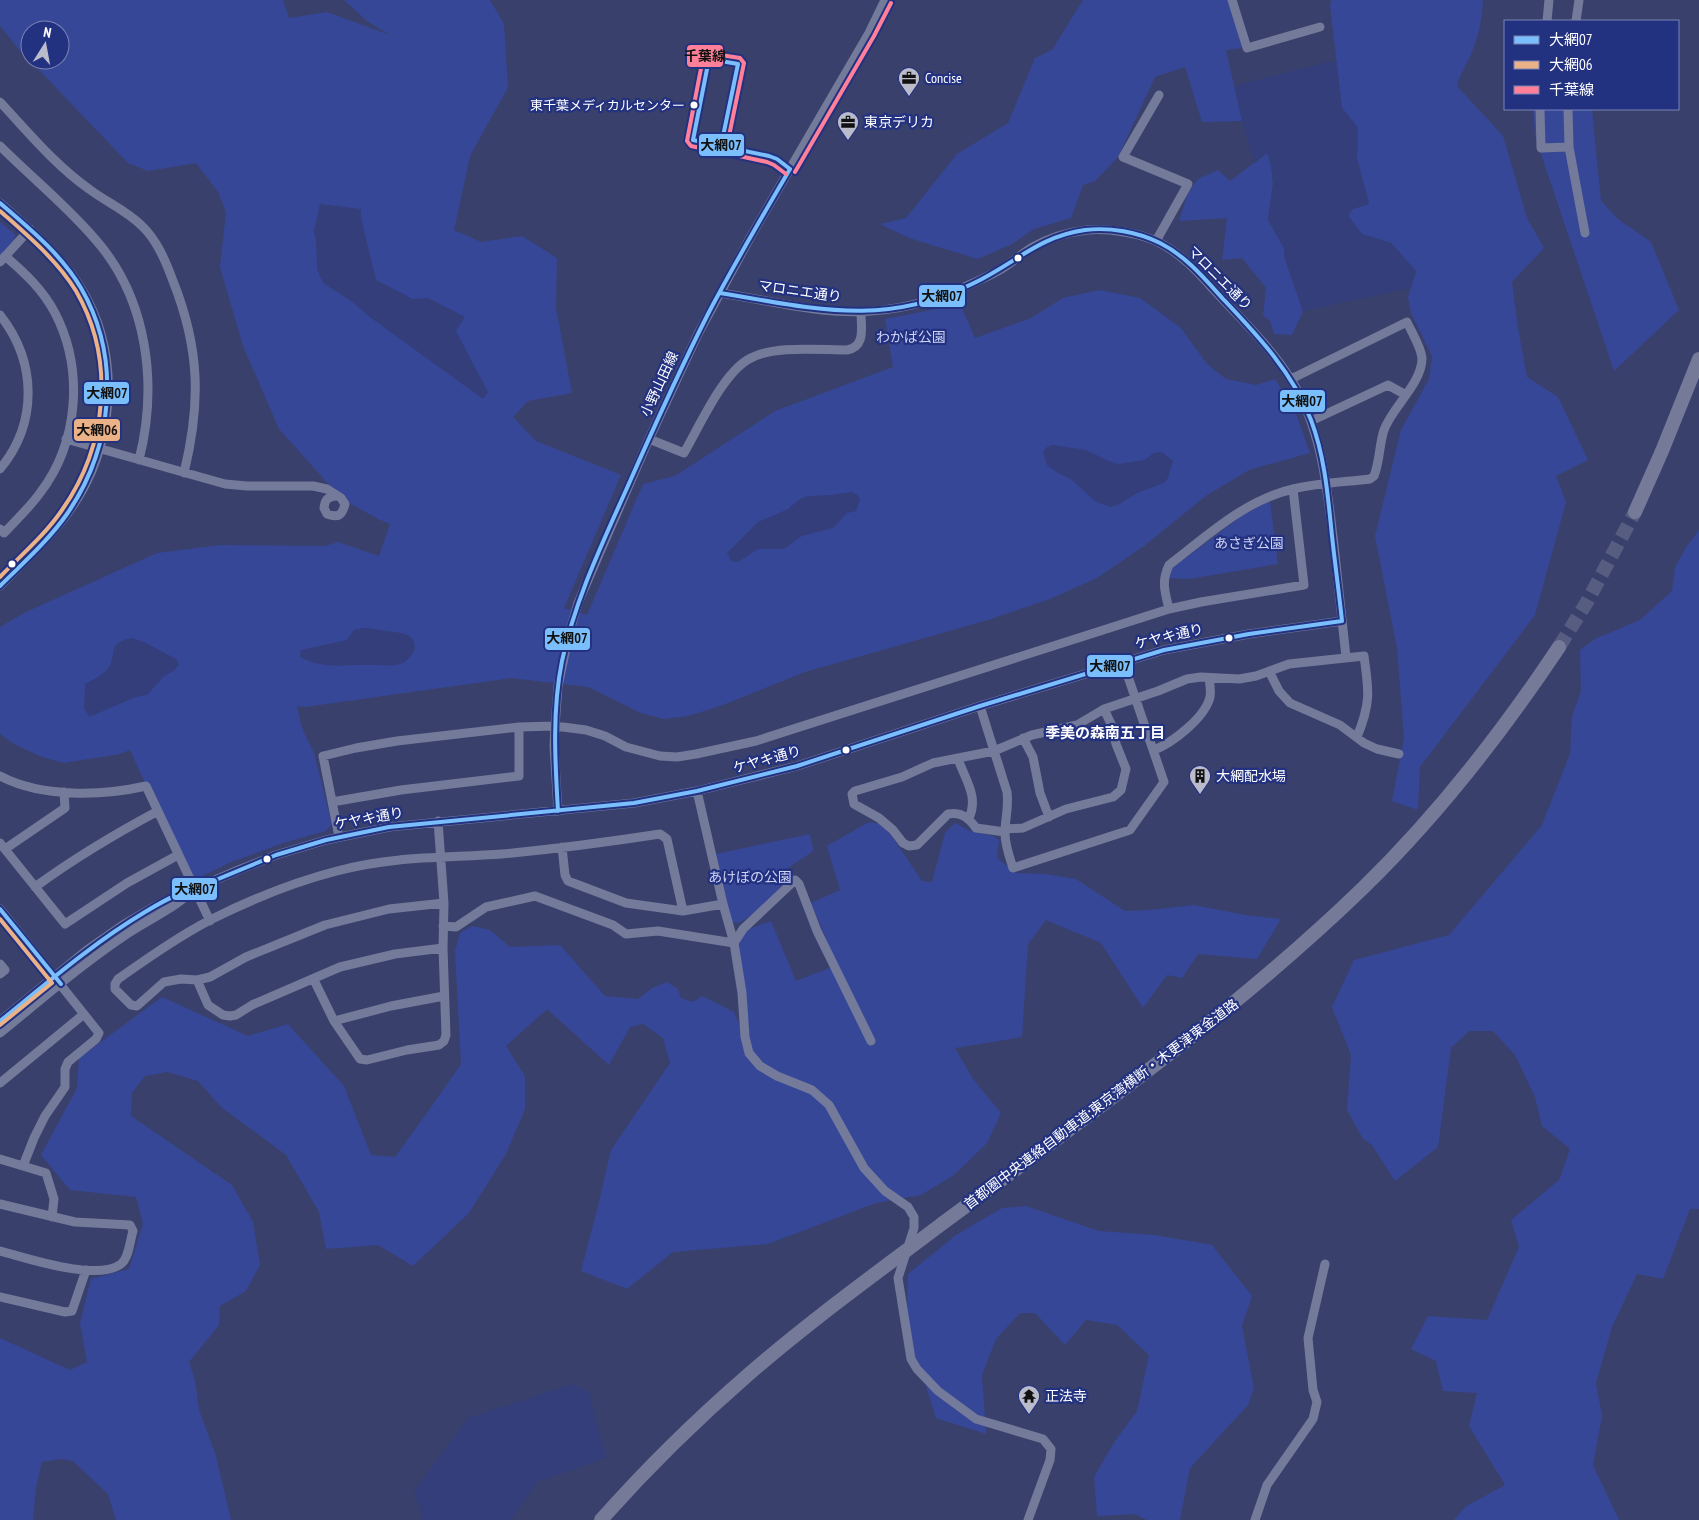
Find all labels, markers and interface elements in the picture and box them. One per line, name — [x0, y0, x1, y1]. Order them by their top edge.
north arrow — [20, 20, 70, 70]
legend — [1504, 20, 1679, 110]
text: N — [42, 23, 53, 42]
text: 大網07 — [1549, 30, 1593, 49]
line badge: 千葉線 — [686, 44, 724, 68]
text: 千葉線 — [684, 47, 726, 65]
text: 大網06 — [1549, 55, 1593, 74]
office icon: Concise — [897, 66, 921, 97]
place label: Concise — [925, 69, 962, 87]
text: 千葉線 — [1549, 80, 1594, 99]
place label: 東千葉メディカルセンター — [530, 97, 685, 114]
marker: 東千葉メディカルセンター — [689, 100, 699, 110]
office icon: 東京デリカ — [836, 110, 860, 141]
place label: 東京デリカ — [864, 113, 934, 131]
line badge: 大網07 — [698, 133, 745, 157]
text: 大網07 — [700, 136, 742, 154]
street label: マロニエ通り — [1184, 242, 1256, 314]
unlabelled marker — [1013, 253, 1023, 263]
street label: マロニエ通り — [757, 276, 843, 306]
line badge: 大網07 — [918, 284, 966, 308]
text: 大網07 — [921, 287, 963, 305]
park label: わかば公園 — [876, 328, 946, 346]
street label: 小野山田線 — [636, 348, 682, 420]
line badge: 大網07 — [83, 381, 130, 405]
text: 大網07 — [86, 384, 128, 402]
line badge: 大網07 — [1279, 389, 1326, 413]
text: 大網07 — [1281, 392, 1323, 410]
line badge: 大網06 — [73, 418, 121, 442]
text: 大網06 — [76, 421, 118, 439]
park label: あさぎ公園 — [1214, 534, 1284, 552]
unlabelled marker — [7, 559, 17, 569]
street label: ケヤキ通り — [1133, 619, 1205, 653]
line badge: 大網07 — [544, 627, 591, 651]
text: 大網07 — [546, 629, 588, 647]
unlabelled marker — [1224, 633, 1234, 643]
line badge: 大網07 — [1086, 654, 1134, 678]
text: 大網07 — [1089, 657, 1131, 675]
district label: 季美の森南五丁目 — [1045, 723, 1165, 742]
street label: ケヤキ通り — [731, 741, 803, 777]
unlabelled marker — [841, 745, 851, 755]
building icon: 大網配水場 — [1188, 764, 1212, 795]
place label: 大網配水場 — [1216, 767, 1286, 785]
street label: ケヤキ通り — [333, 803, 405, 833]
unlabelled marker — [262, 854, 272, 864]
park label: あけぼの公園 — [708, 868, 792, 886]
line badge: 大網07 — [171, 877, 218, 901]
text: 大網07 — [174, 880, 216, 898]
street label: 首都圏中央連絡自動車道;東京湾横断・木更津東金道路 — [960, 995, 1242, 1213]
temple icon: 正法寺 — [1017, 1384, 1041, 1415]
place label: 正法寺 — [1045, 1387, 1087, 1405]

